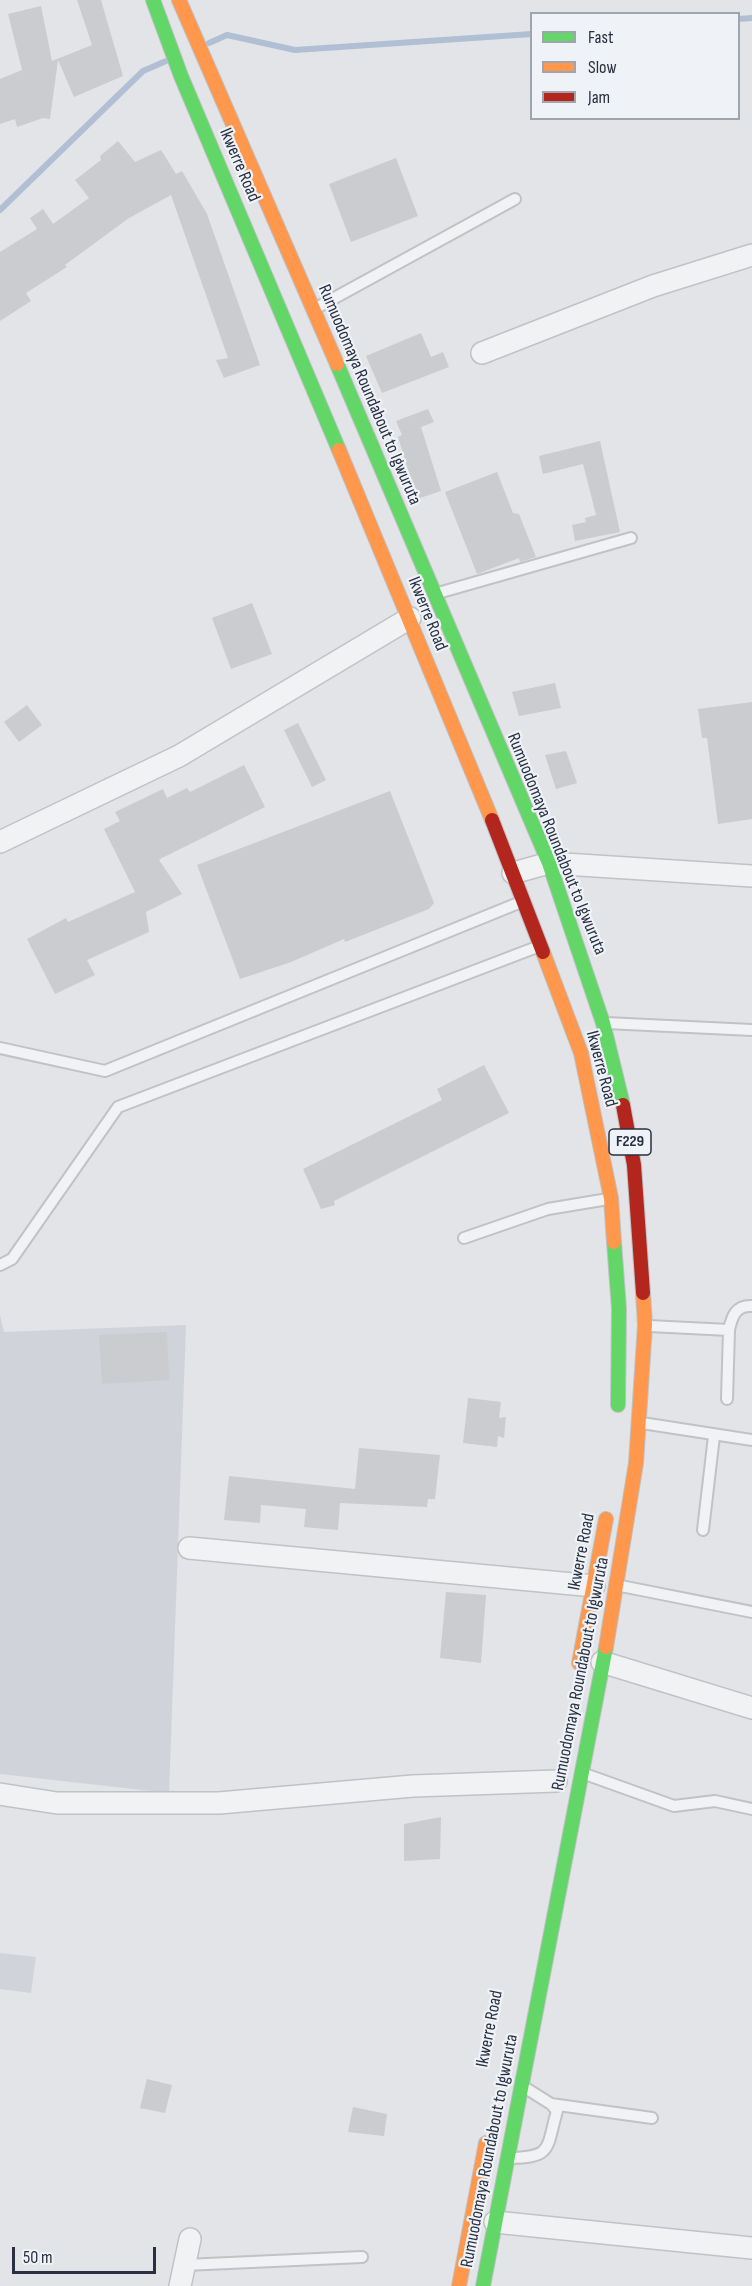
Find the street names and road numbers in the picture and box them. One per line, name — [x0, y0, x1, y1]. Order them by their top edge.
street label: Ikwerre Road — [214, 125, 264, 205]
street label: Rumuodomaya Roundabout to Igwuruta — [313, 282, 425, 508]
street label: Ikwerre Road — [402, 574, 452, 654]
street label: Rumuodomaya Roundabout to Igwuruta — [502, 730, 610, 958]
street label: Ikwerre Road — [580, 1029, 622, 1109]
road number: F229 — [609, 1129, 651, 1155]
street label: Ikwerre Road — [564, 1512, 600, 1592]
street label: Rumuodomaya Roundabout to Igwuruta — [548, 1555, 614, 1793]
street label: Ikwerre Road — [472, 1989, 508, 2069]
street label: Rumuodomaya Roundabout to Igwuruta — [457, 2032, 523, 2270]

